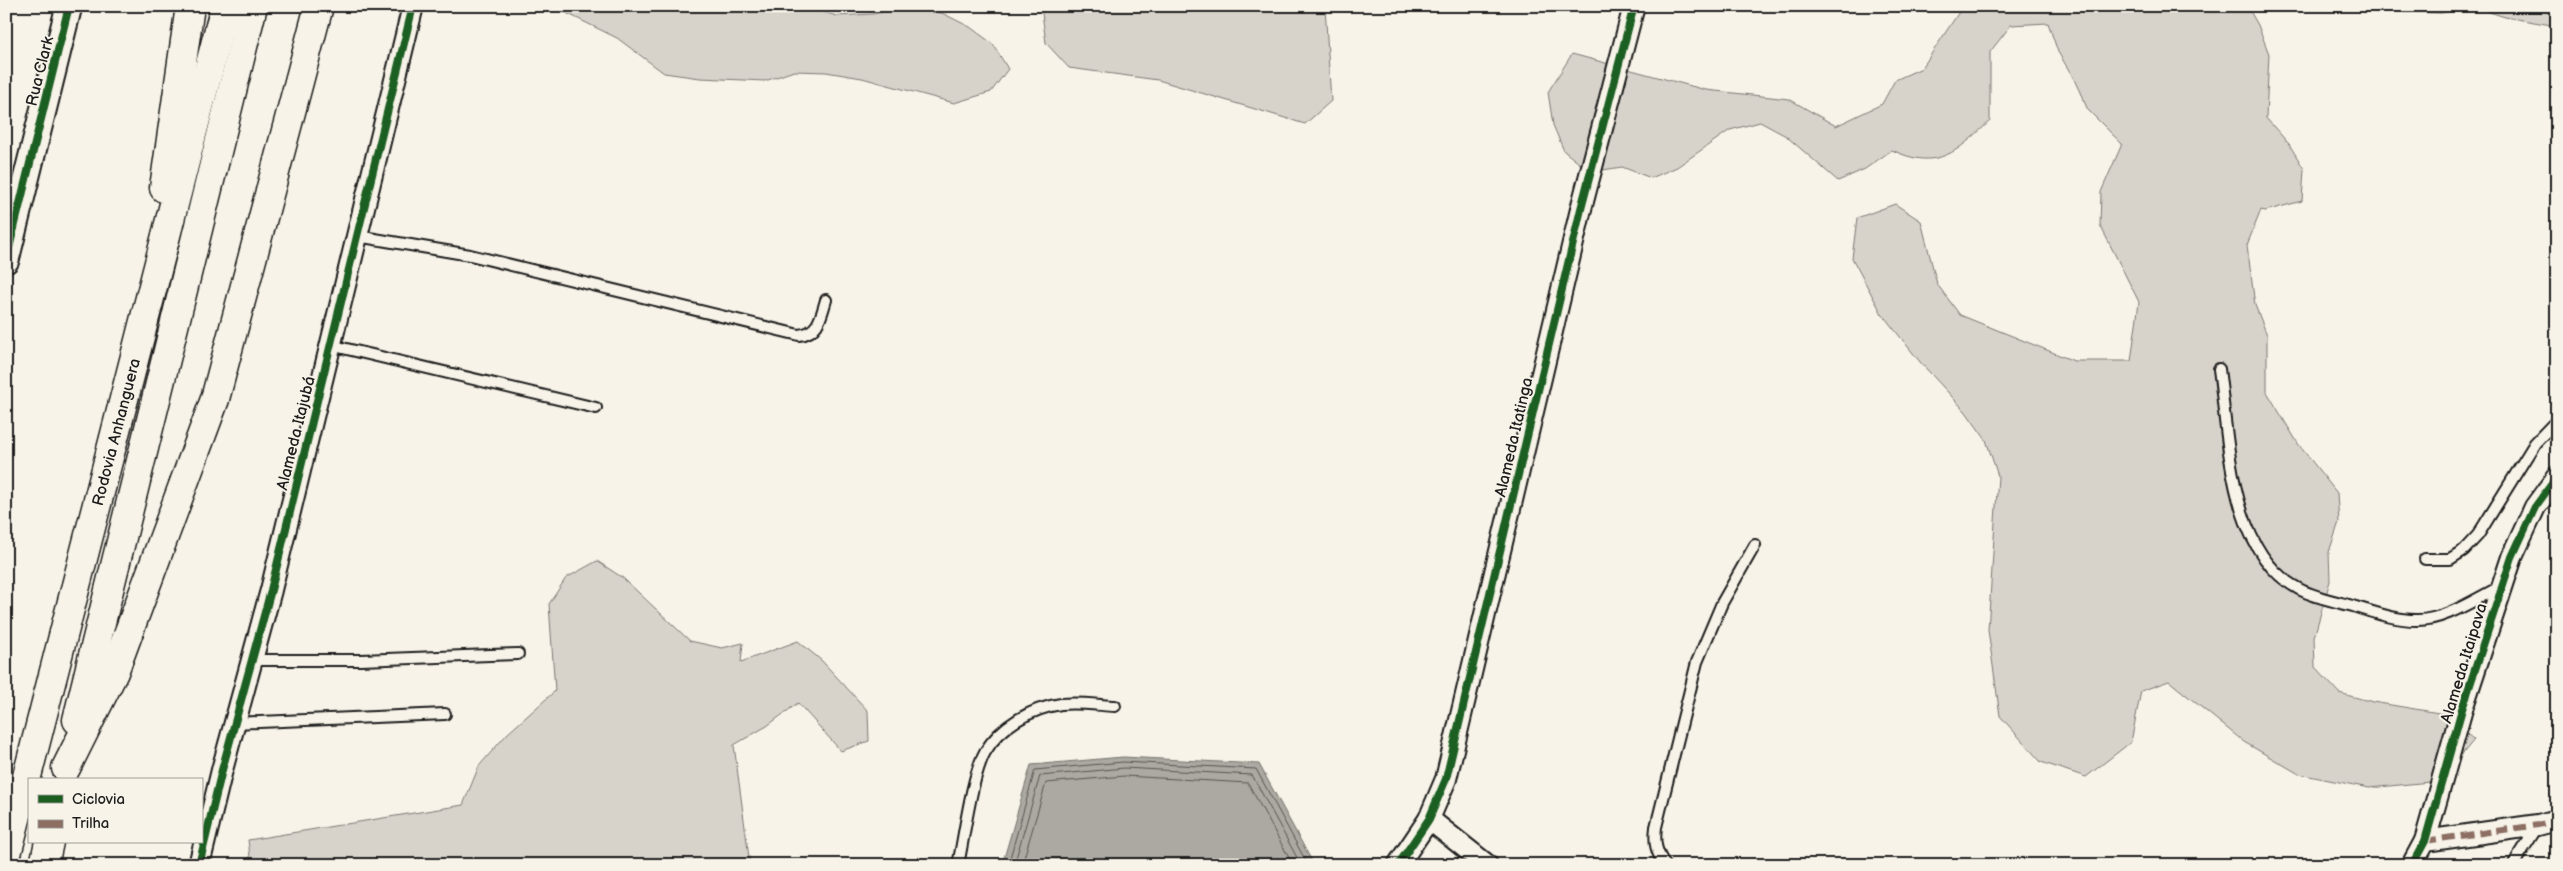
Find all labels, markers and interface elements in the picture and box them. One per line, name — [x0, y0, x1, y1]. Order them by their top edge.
street label: Rua Clark — [23, 34, 58, 108]
street label: Rodovia Anhanguera — [89, 357, 145, 508]
street label: Alameda Itajubá — [273, 374, 320, 492]
street label: Alameda Itatinga — [1491, 376, 1537, 499]
street label: Alameda Itaipava — [2437, 601, 2492, 726]
legend — [28, 778, 202, 844]
text: Ciclovia — [72, 790, 125, 809]
text: Trilha — [72, 814, 109, 833]

